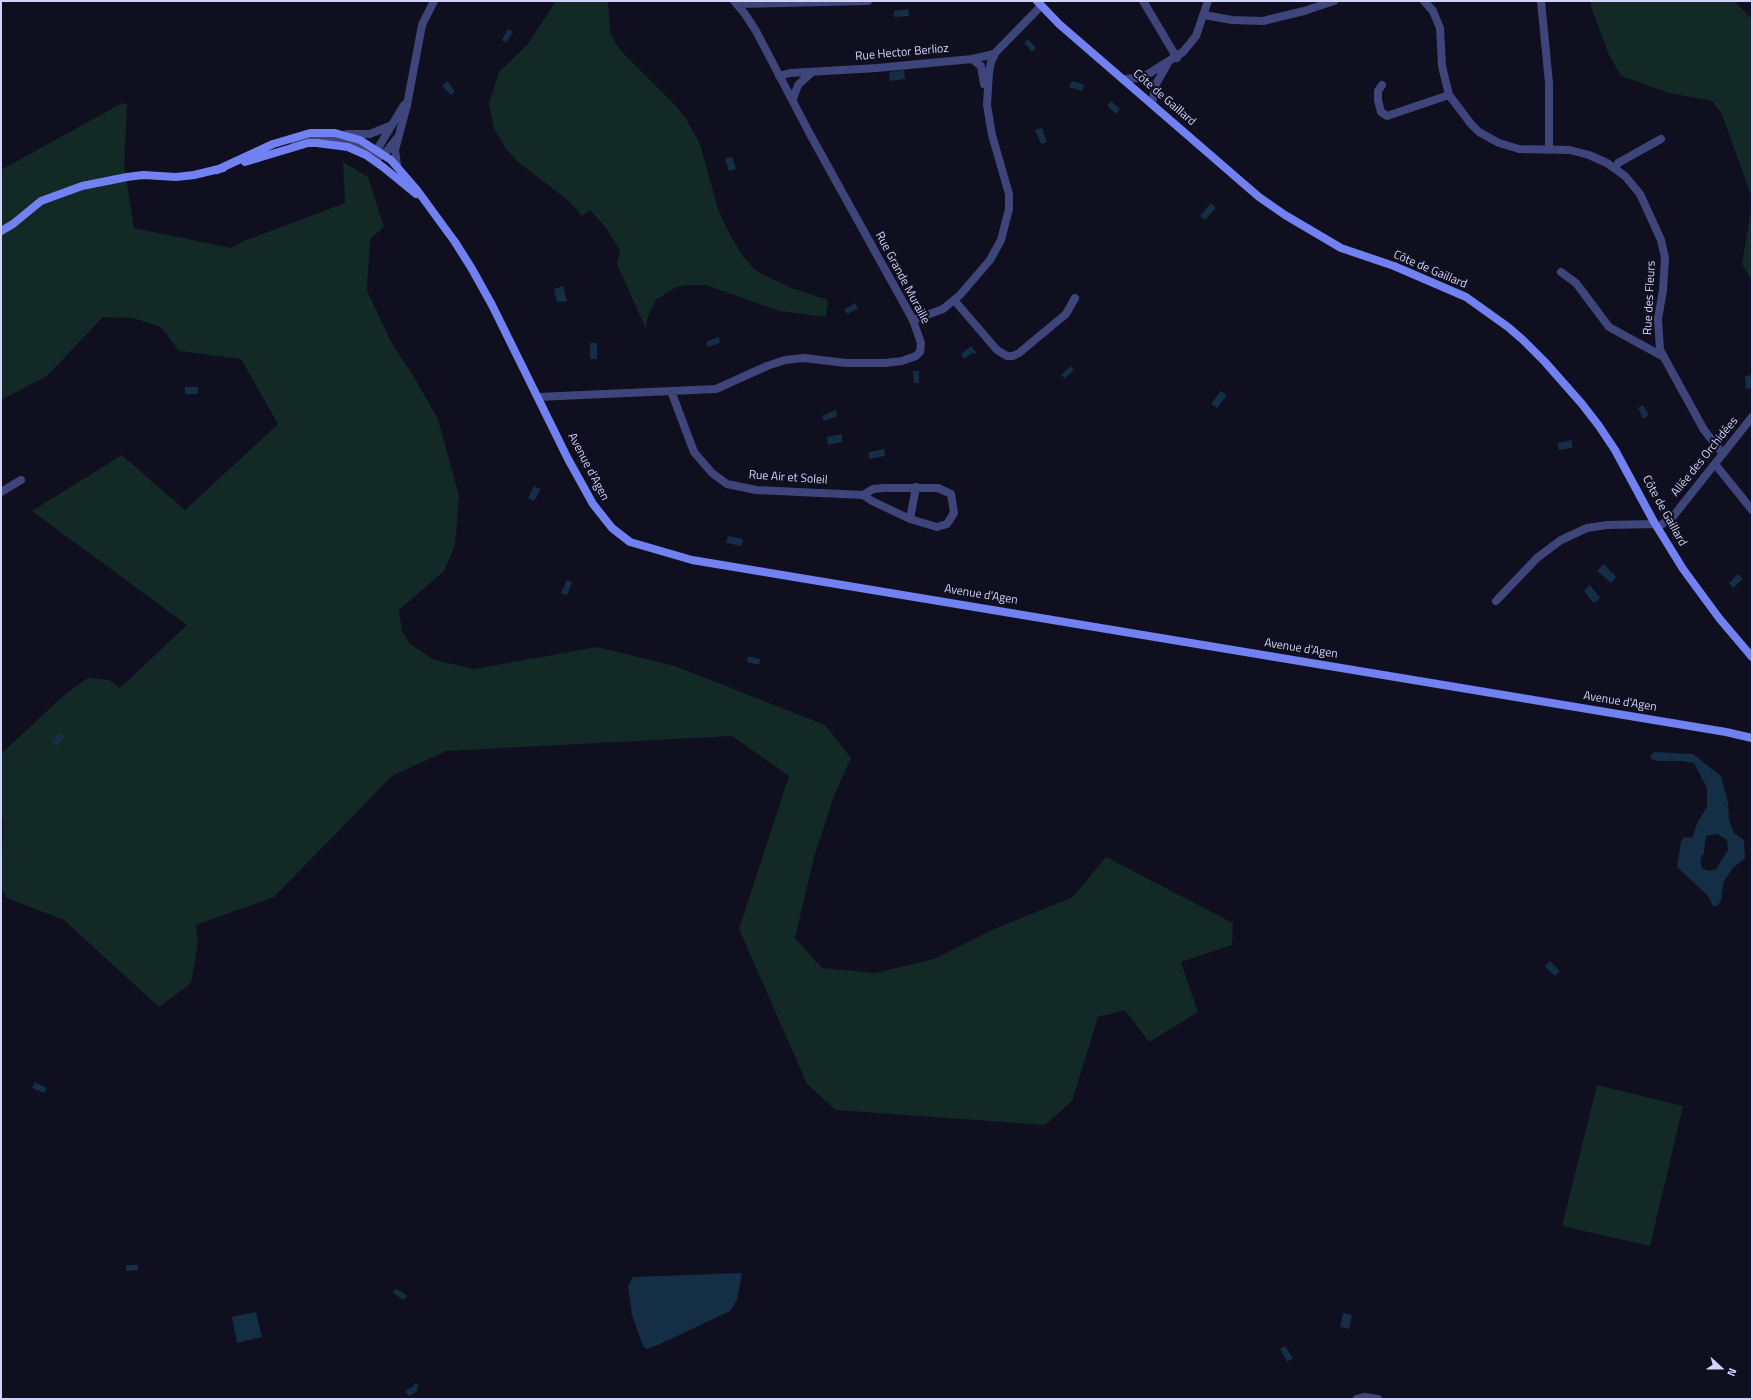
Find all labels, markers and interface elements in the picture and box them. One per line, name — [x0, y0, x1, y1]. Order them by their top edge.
street label: Rue Hector Berlioz — [855, 42, 949, 64]
street label: Côte de Gaillard — [1130, 67, 1198, 129]
street label: Rue Grande Muraille — [872, 229, 932, 327]
street label: Côte de Gaillard — [1391, 248, 1469, 292]
street label: Rue des Fleurs — [1641, 261, 1659, 335]
street label: Allée des Orchidées — [1668, 414, 1742, 500]
street label: Avenue d'Agen — [564, 431, 612, 503]
street label: Rue Air et Soleil — [748, 468, 828, 488]
street label: Côte de Gaillard — [1639, 473, 1689, 549]
street label: Avenue d'Agen — [943, 582, 1019, 608]
street label: Avenue d'Agen — [1263, 636, 1339, 662]
street label: Avenue d'Agen — [1582, 689, 1658, 715]
north arrow — [1701, 1348, 1741, 1388]
text: N — [1723, 1366, 1741, 1379]

